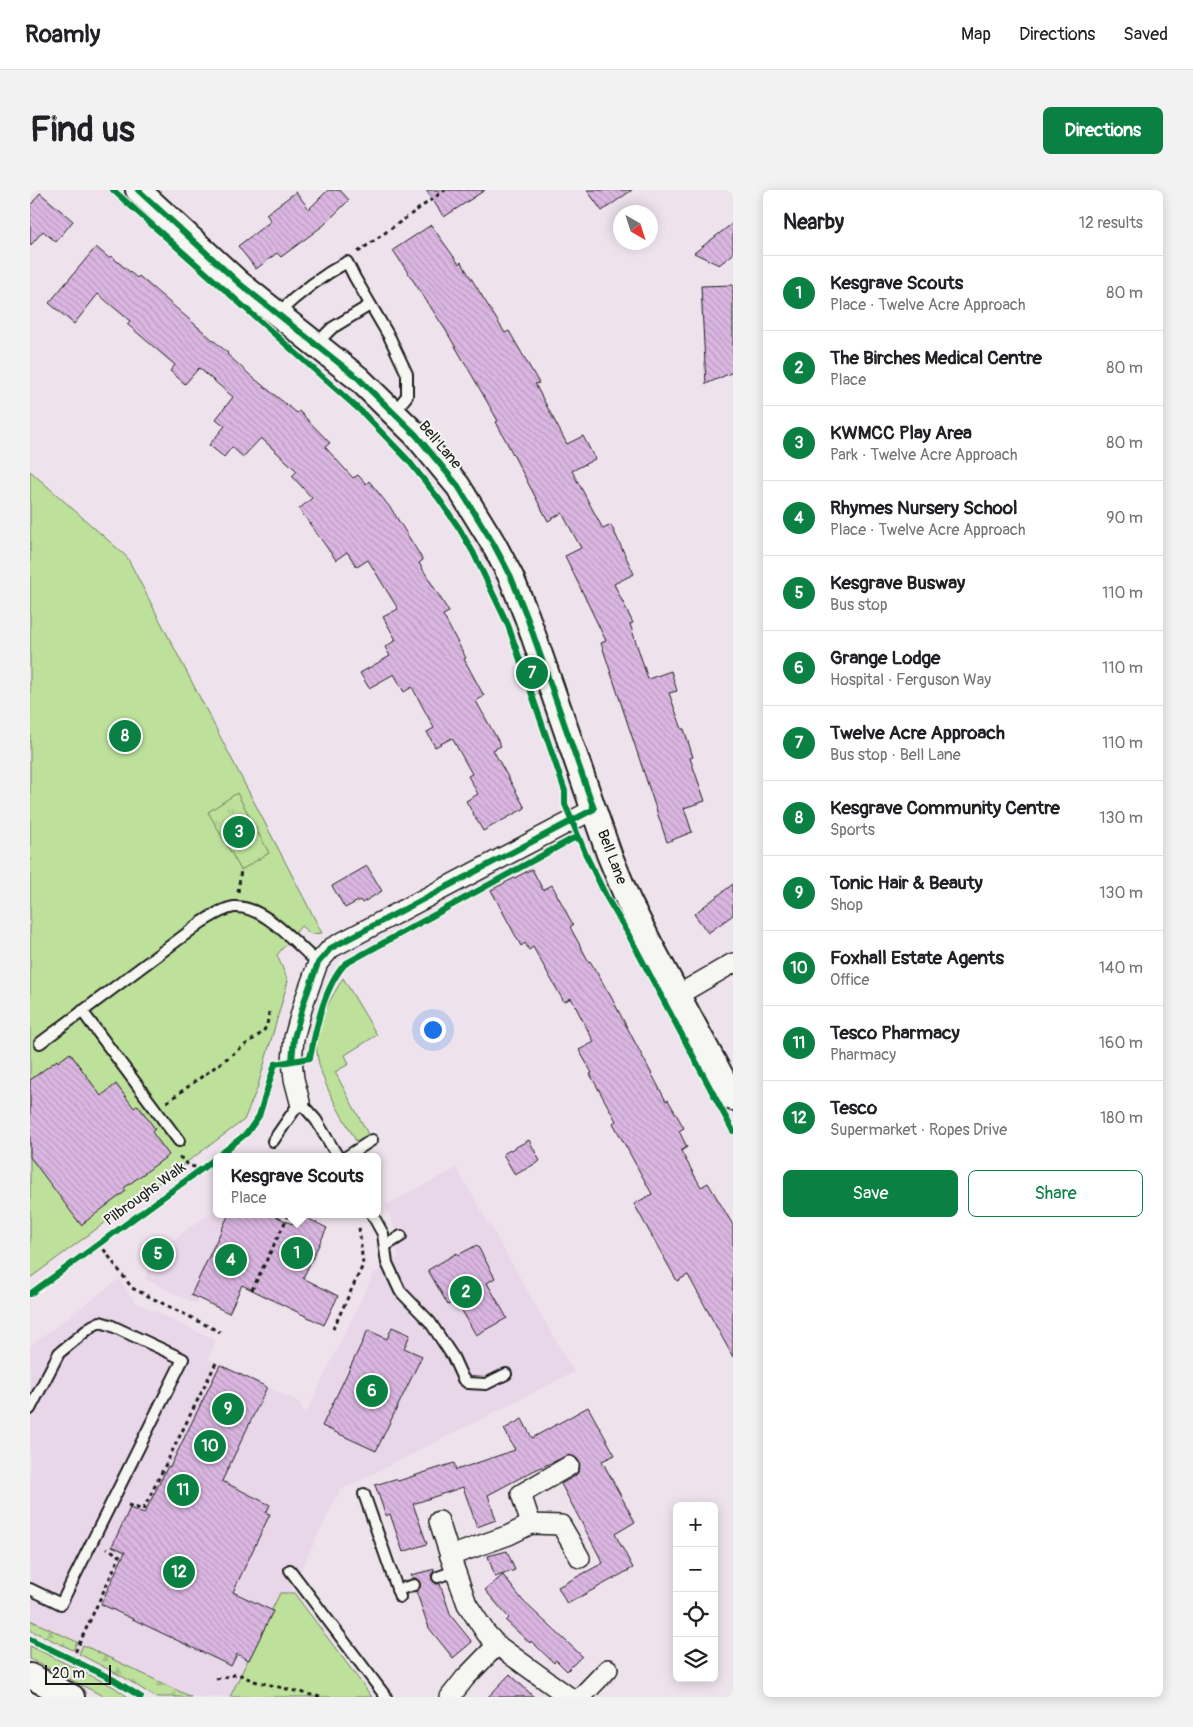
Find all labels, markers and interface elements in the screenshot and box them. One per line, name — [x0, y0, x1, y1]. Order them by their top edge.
text: Roamly — [25, 20, 100, 49]
text: Map — [961, 23, 991, 46]
text: Directions — [1019, 23, 1095, 46]
text: Saved — [1123, 23, 1168, 46]
button: Directions — [1043, 107, 1163, 154]
text: Find us — [30, 108, 135, 152]
north arrow — [613, 205, 658, 250]
text: Nearby — [783, 209, 844, 236]
text: 12 results — [1079, 213, 1143, 233]
text: Kesgrave Scouts — [830, 271, 963, 295]
text: 1 — [796, 283, 802, 303]
text: 80 m — [1106, 283, 1143, 303]
text: Place · Twelve Acre Approach — [830, 295, 1025, 315]
text: The Birches Medical Centre — [830, 346, 1042, 370]
text: 2 — [795, 358, 803, 378]
text: 80 m — [1106, 358, 1143, 378]
text: Place — [830, 370, 866, 390]
street label: Bell Lane — [414, 417, 466, 473]
text: KWMCC Play Area — [830, 421, 972, 445]
text: 3 — [795, 433, 803, 453]
text: 80 m — [1106, 433, 1143, 453]
text: Park · Twelve Acre Approach — [830, 445, 1017, 465]
text: Rhymes Nursery School — [830, 496, 1018, 520]
text: 4 — [794, 508, 804, 528]
text: 90 m — [1106, 508, 1143, 528]
text: Place · Twelve Acre Approach — [830, 520, 1025, 540]
text: Kesgrave Busway — [830, 571, 965, 595]
text: 5 — [795, 583, 803, 603]
text: 110 m — [1102, 583, 1143, 603]
text: Bus stop — [830, 595, 888, 615]
text: Grange Lodge — [830, 646, 941, 670]
pin: 7 — [516, 654, 548, 692]
text: 6 — [794, 658, 804, 678]
text: 110 m — [1102, 658, 1143, 678]
text: Hospital · Ferguson Way — [830, 670, 991, 690]
pin: 8 — [109, 717, 141, 755]
text: Twelve Acre Approach — [830, 721, 1005, 745]
text: 7 — [795, 733, 803, 753]
text: 110 m — [1102, 733, 1143, 753]
text: Bus stop · Bell Lane — [830, 745, 961, 765]
text: Kesgrave Community Centre — [830, 796, 1060, 820]
text: 8 — [795, 808, 803, 828]
text: 130 m — [1099, 808, 1143, 828]
pin: 3 — [223, 813, 255, 851]
text: Sports — [830, 820, 875, 840]
street label: Bell Lane — [593, 827, 631, 888]
text: Tonic Hair & Beauty — [830, 871, 983, 895]
text: 9 — [795, 883, 803, 903]
text: 130 m — [1099, 883, 1143, 903]
text: Shop — [830, 895, 863, 915]
text: Foxhall Estate Agents — [830, 946, 1004, 970]
text: 10 — [790, 958, 808, 978]
text: 140 m — [1099, 958, 1143, 978]
text: Office — [830, 970, 870, 990]
your location — [420, 1017, 446, 1043]
text: Tesco Pharmacy — [830, 1021, 960, 1045]
text: 11 — [793, 1033, 805, 1053]
text: 160 m — [1099, 1033, 1143, 1053]
text: Pharmacy — [830, 1045, 896, 1065]
text: Tesco — [830, 1096, 877, 1120]
text: 12 — [791, 1108, 807, 1128]
text: 180 m — [1100, 1108, 1143, 1128]
text: Supermarket · Ropes Drive — [830, 1120, 1007, 1140]
popup — [213, 1153, 381, 1218]
street label: Pilbroughs Walk — [100, 1157, 190, 1230]
text: Kesgrave Scouts — [230, 1164, 364, 1188]
button: Save — [783, 1170, 958, 1217]
button: Share — [968, 1170, 1143, 1217]
text: Place — [230, 1188, 267, 1208]
pin: 1 — [281, 1234, 313, 1272]
pin: 5 — [142, 1235, 174, 1273]
pin: 4 — [215, 1241, 247, 1279]
pin: 2 — [450, 1273, 482, 1311]
pin: 6 — [356, 1372, 388, 1410]
pin: 9 — [212, 1390, 244, 1428]
pin: 10 — [194, 1427, 226, 1465]
pin: 11 — [167, 1471, 199, 1509]
map controls — [673, 1502, 718, 1682]
button: + — [673, 1502, 718, 1547]
button: − — [673, 1547, 718, 1592]
pin: 12 — [163, 1553, 195, 1591]
button: locate — [673, 1592, 718, 1637]
button: layers — [673, 1637, 718, 1682]
scale bar — [45, 1662, 111, 1685]
text: 20 m — [52, 1665, 85, 1682]

